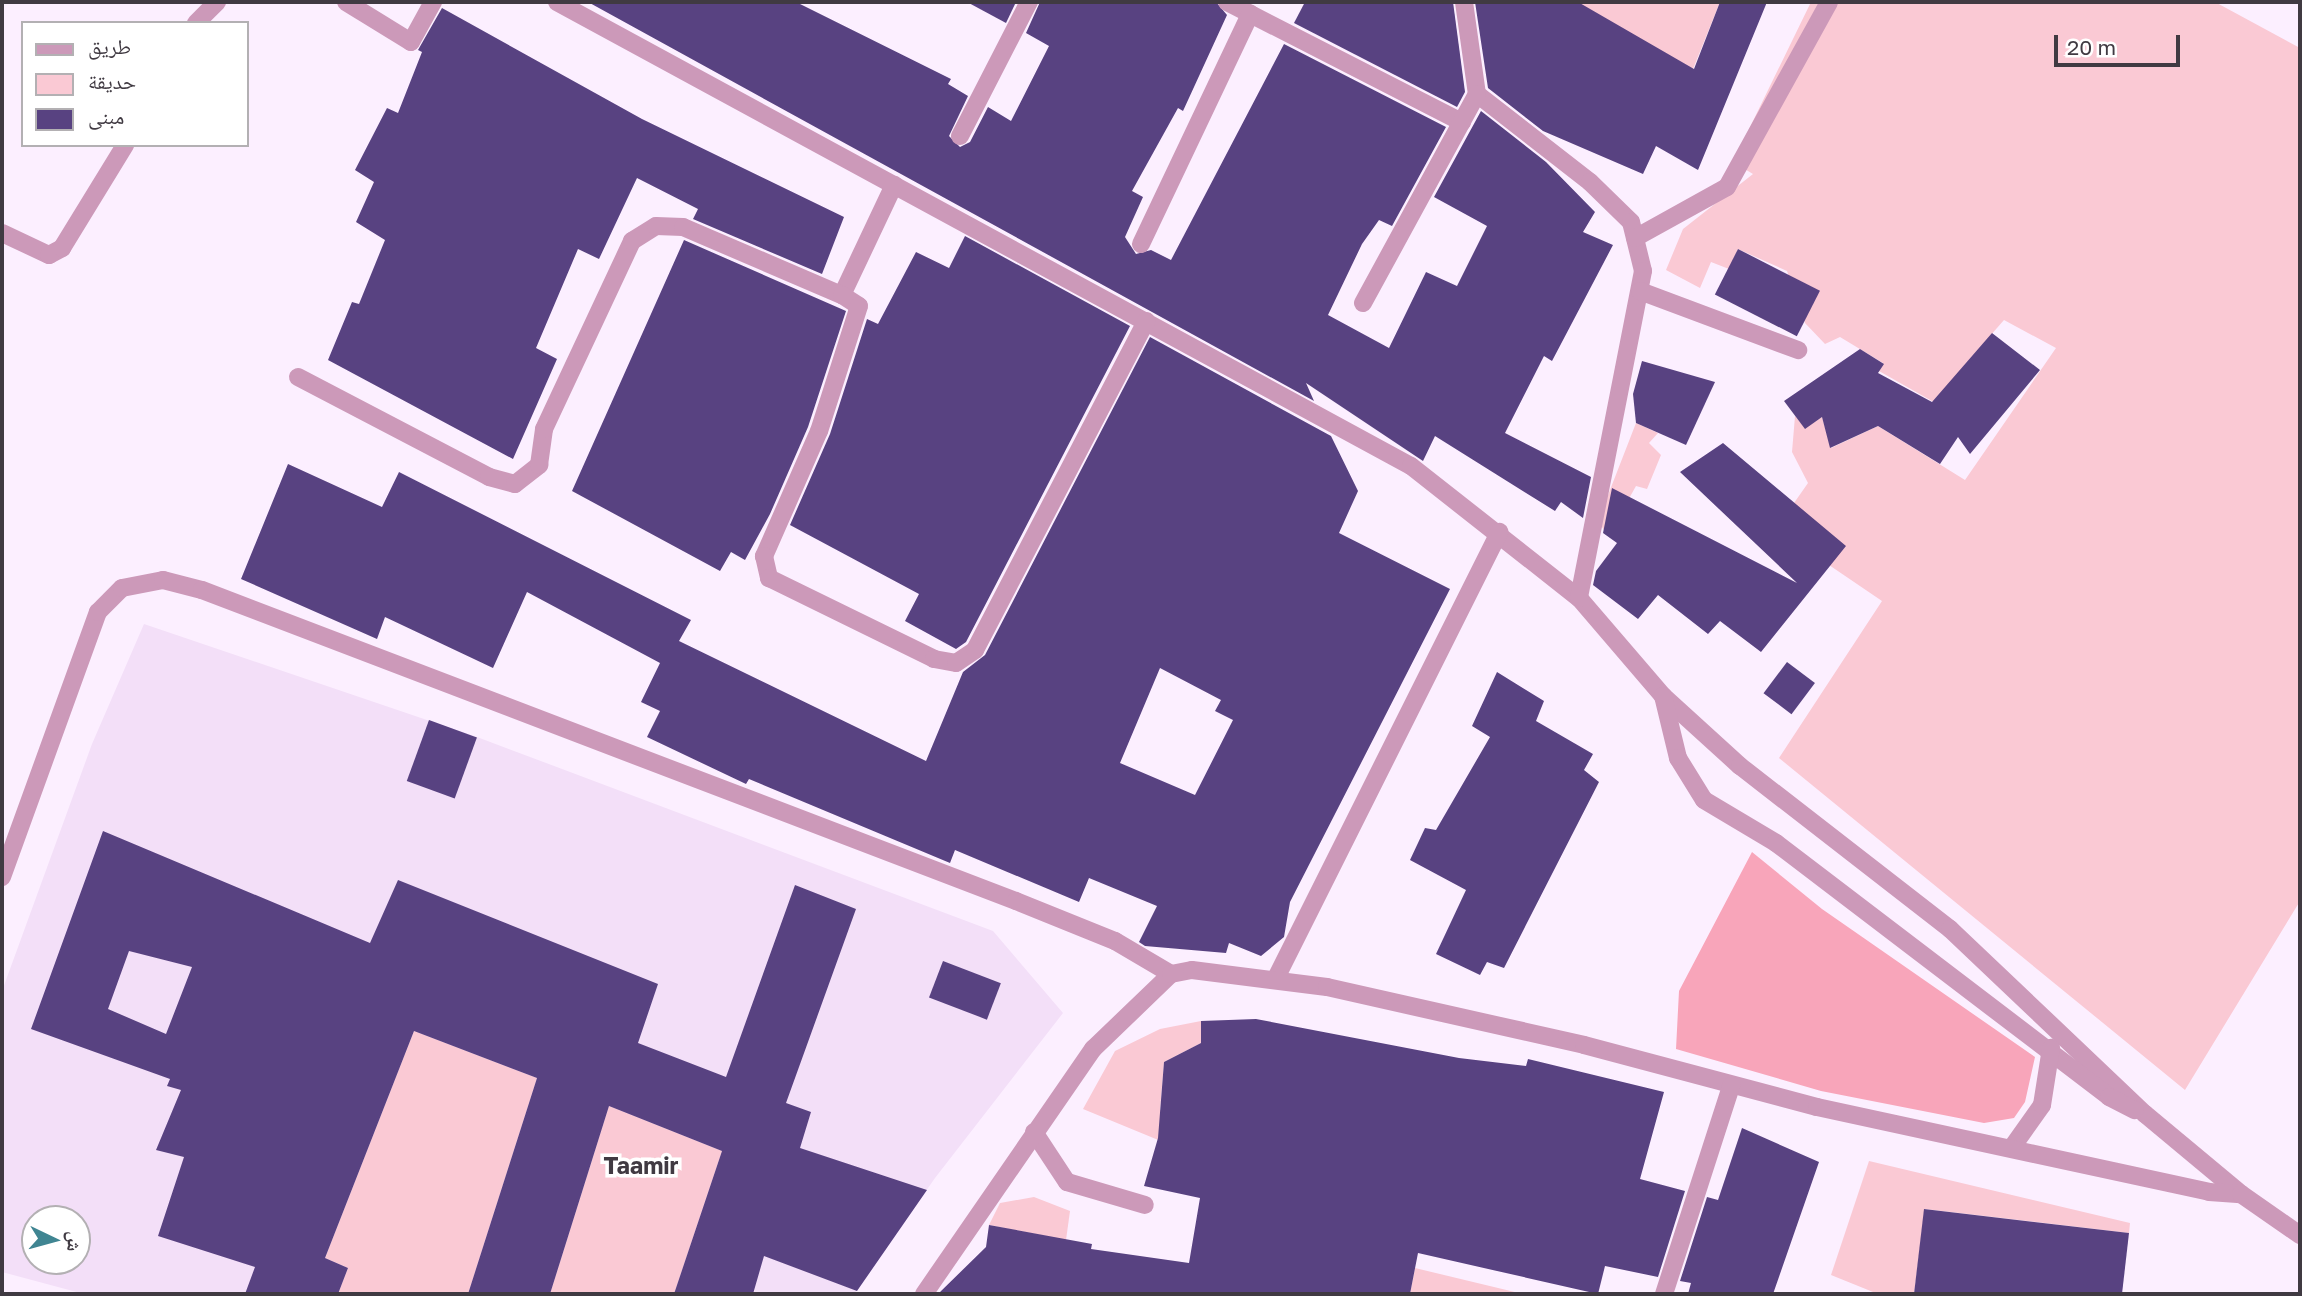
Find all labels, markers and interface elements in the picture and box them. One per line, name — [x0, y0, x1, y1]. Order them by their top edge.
legend — [21, 21, 248, 147]
scale bar — [2057, 21, 2183, 65]
text: طريق — [88, 33, 131, 59]
text: 20 m — [2067, 34, 2116, 60]
text: حديقة — [88, 68, 136, 94]
text: مبنى — [88, 103, 124, 129]
district label: Taamir — [603, 1151, 679, 1179]
north arrow — [21, 1205, 91, 1275]
text: ش — [63, 1231, 88, 1253]

